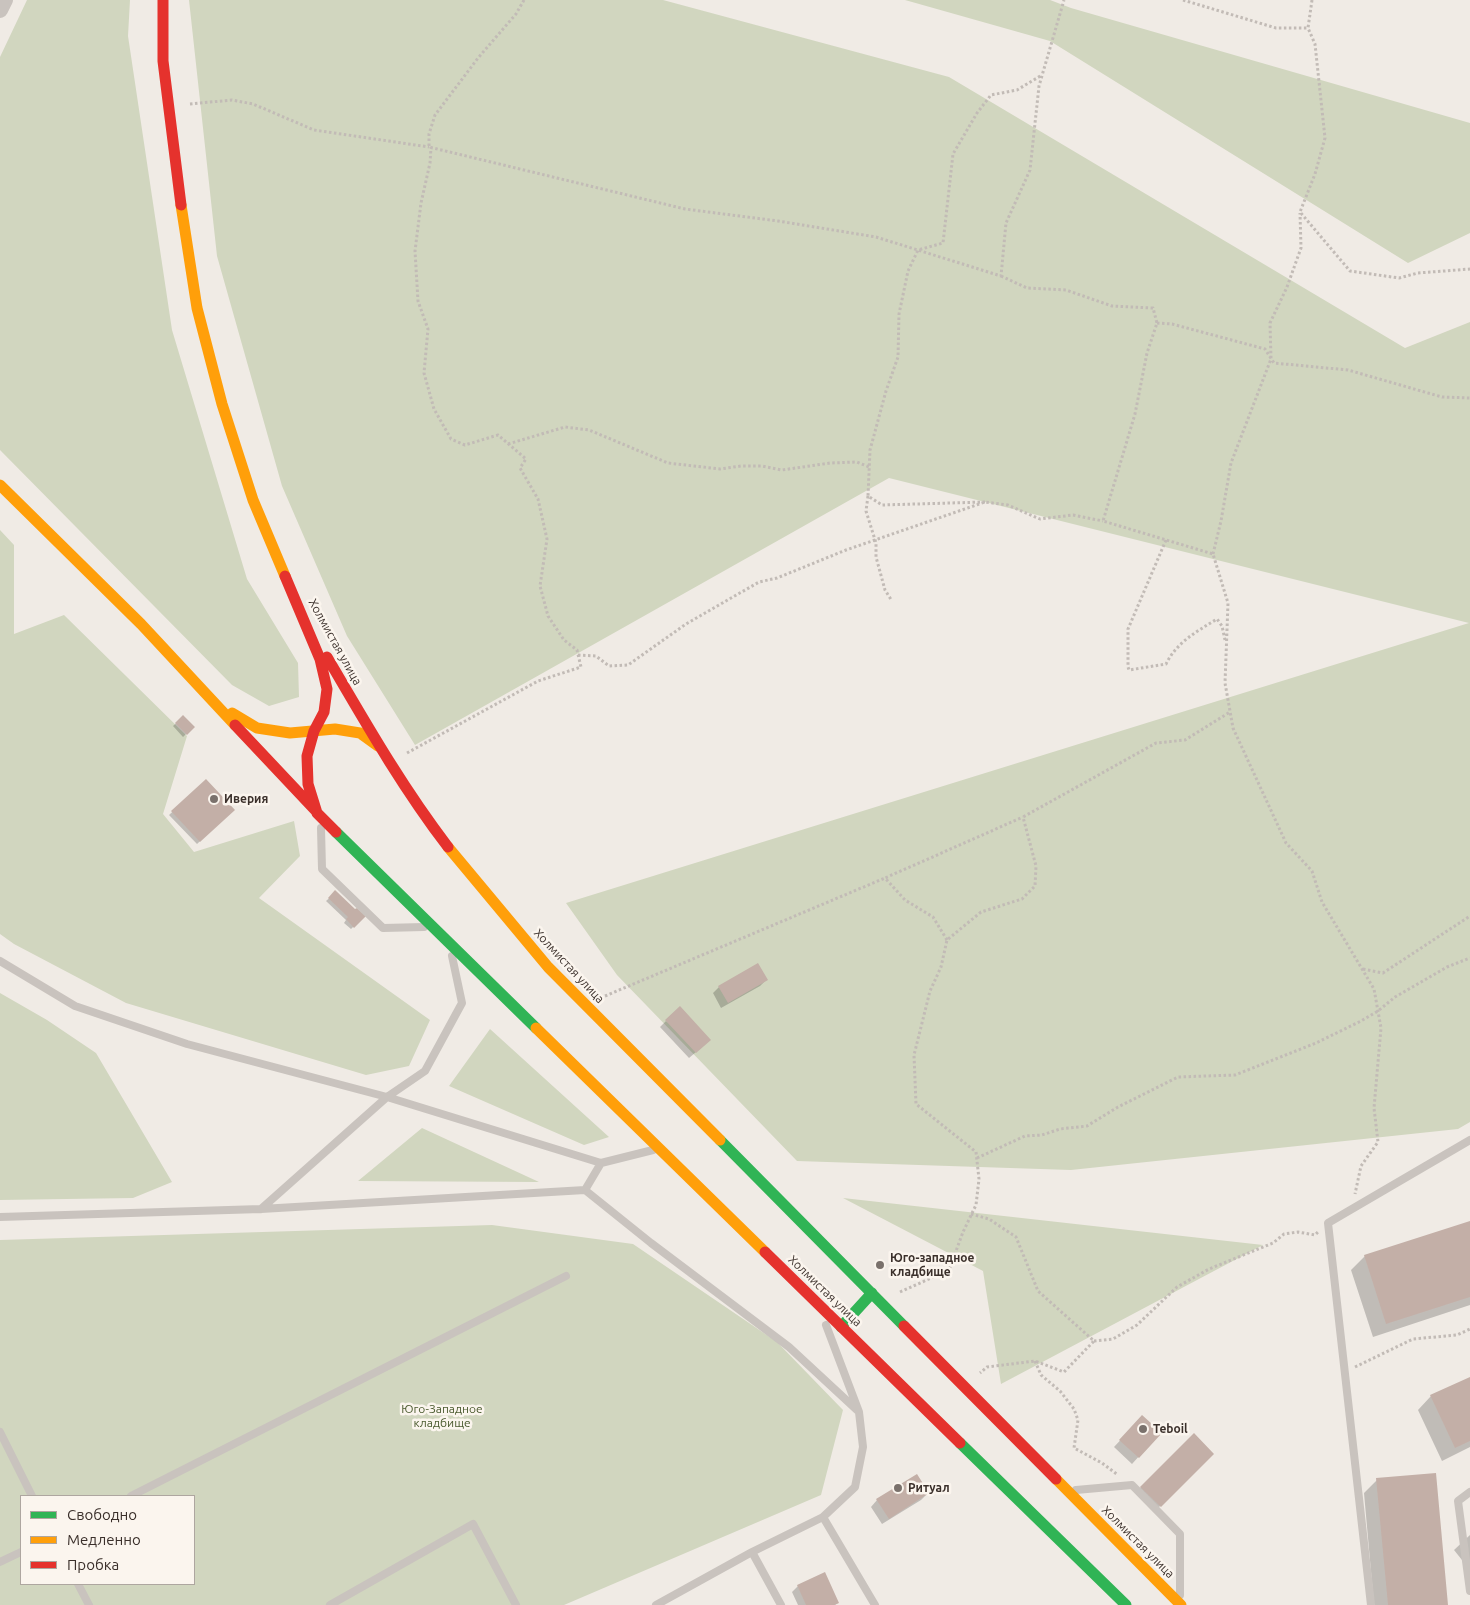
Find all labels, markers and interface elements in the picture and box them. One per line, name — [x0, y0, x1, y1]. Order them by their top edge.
street label: Холмистая улица — [305, 596, 365, 688]
place label: Иверия — [224, 792, 268, 806]
marker: Иверия — [208, 793, 220, 805]
street label: Холмистая улица — [531, 926, 607, 1006]
place label: Юго-западное кладбище — [890, 1251, 974, 1279]
street label: Холмистая улица — [785, 1252, 865, 1330]
marker: Юго-западное кладбище — [874, 1259, 886, 1271]
park label: Юго-Западное кладбище — [401, 1402, 483, 1430]
place label: Teboil — [1153, 1422, 1188, 1436]
marker: Teboil — [1137, 1423, 1149, 1435]
place label: Ритуал — [908, 1481, 950, 1495]
marker: Ритуал — [892, 1482, 904, 1494]
legend — [20, 1495, 195, 1585]
street label: Холмистая улица — [1099, 1503, 1177, 1581]
text: Свободно — [67, 1506, 137, 1523]
text: Медленно — [67, 1531, 141, 1548]
text: Пробка — [67, 1556, 119, 1573]

